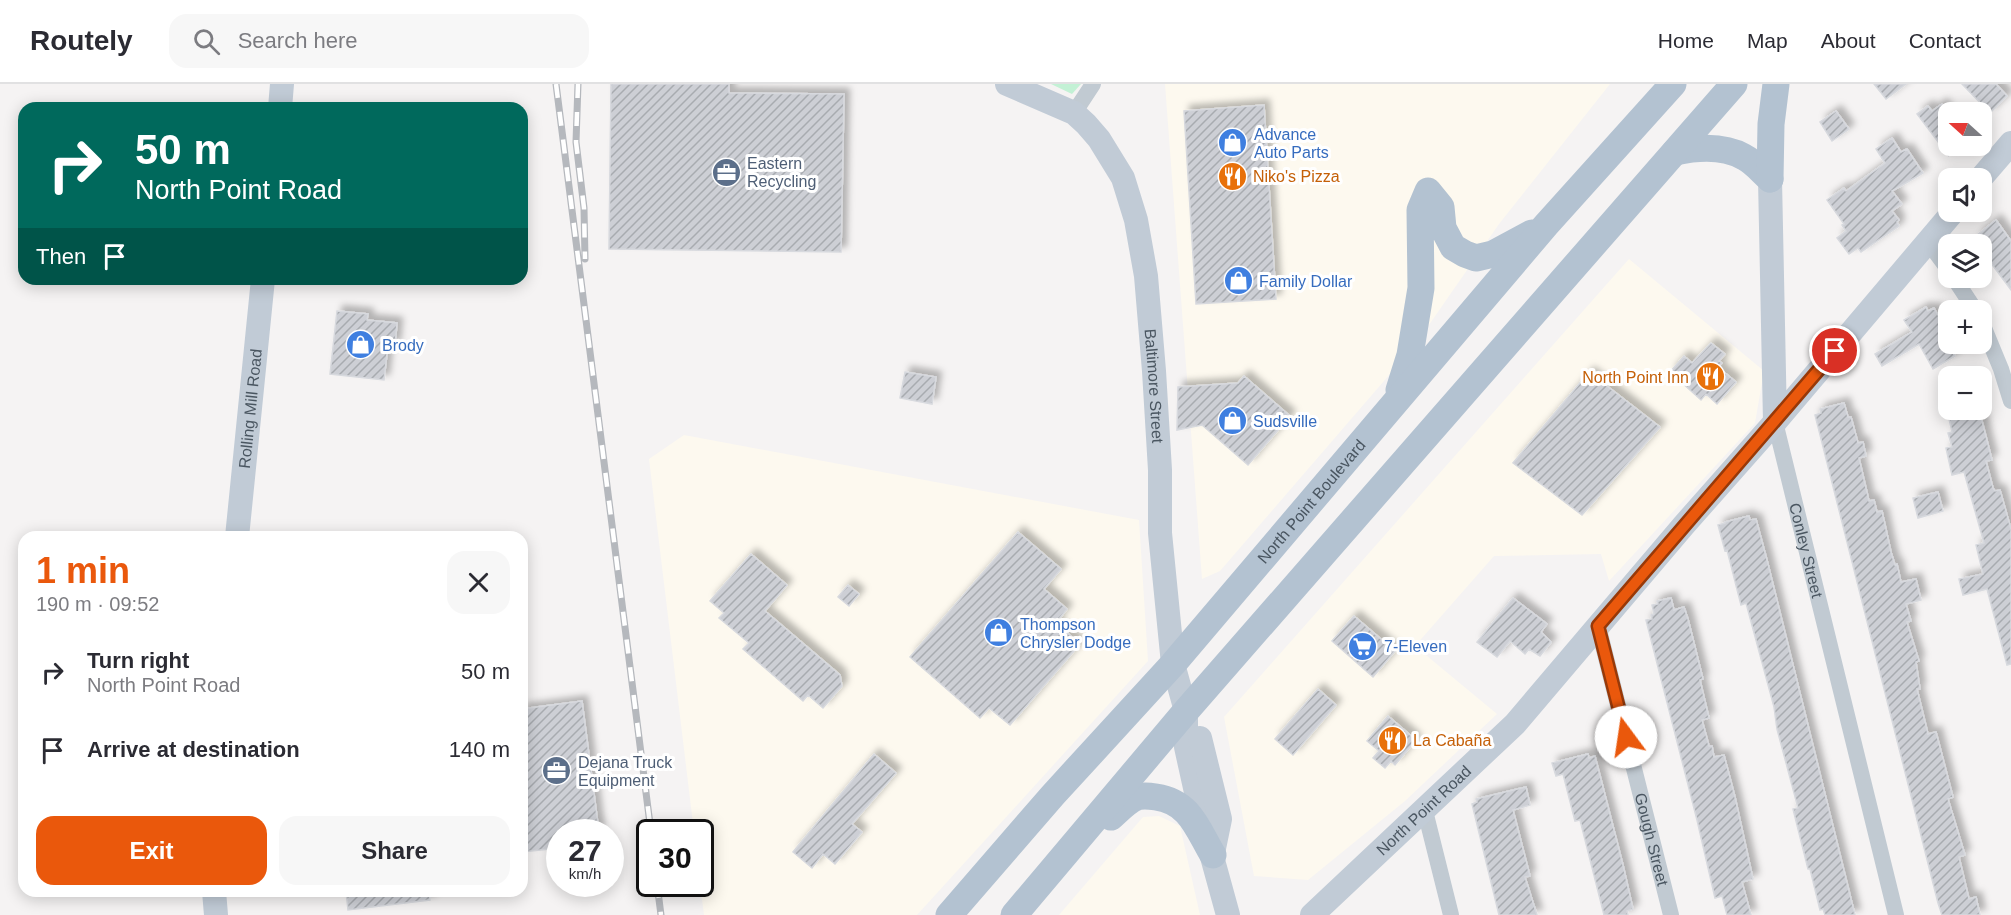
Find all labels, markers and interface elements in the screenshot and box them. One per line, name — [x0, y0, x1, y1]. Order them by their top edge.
search box — [169, 14, 589, 68]
text: Routely — [30, 25, 133, 56]
icon: search — [190, 25, 223, 58]
text: Search here — [238, 28, 358, 53]
text: Home — [1658, 29, 1714, 52]
text: Map — [1747, 29, 1788, 52]
text: About — [1821, 29, 1876, 52]
text: Contact — [1909, 29, 1981, 52]
north arrow — [1938, 102, 1992, 156]
map controls — [1938, 102, 1992, 420]
icon: right — [36, 126, 114, 204]
text: 50 m — [135, 126, 231, 173]
place label: Advance Auto Parts — [1254, 126, 1329, 161]
shop icon: Advance Auto Parts — [1217, 127, 1249, 159]
place label: Eastern Recycling — [747, 155, 816, 190]
office icon: Eastern Recycling — [710, 156, 742, 188]
restaurant icon: Niko's Pizza — [1216, 160, 1248, 192]
place label: Niko's Pizza — [1253, 168, 1340, 185]
button: sound — [1938, 168, 1992, 222]
text: North Point Road — [135, 175, 342, 205]
button: layers — [1938, 234, 1992, 288]
icon: arrive — [98, 240, 131, 273]
text: Then — [36, 244, 86, 269]
shop icon: Family Dollar — [1222, 265, 1254, 297]
place label: Family Dollar — [1259, 273, 1353, 290]
button: + — [1938, 300, 1992, 354]
pin — [1809, 325, 1860, 376]
street label: Baltimore Street — [1142, 328, 1167, 444]
shop icon: Brody — [345, 329, 377, 361]
icon: arrive — [1818, 334, 1851, 367]
place label: Brody — [382, 337, 424, 354]
street label: Rolling Mill Road — [235, 348, 264, 469]
restaurant icon: North Point Inn — [1694, 361, 1726, 393]
button: − — [1938, 366, 1992, 420]
place label: North Point Inn — [1582, 369, 1689, 386]
shop icon: Sudsville — [1216, 405, 1248, 437]
place label: Sudsville — [1253, 413, 1317, 430]
street label: North Point Boulevard — [1254, 436, 1368, 566]
street label: Conley Street — [1787, 501, 1826, 600]
text: 1 min — [36, 550, 130, 591]
button: close — [447, 551, 510, 614]
text: 190 m · 09:52 — [36, 593, 159, 615]
place label: Thompson Chrysler Dodge — [1020, 616, 1131, 651]
shop icon: Thompson Chrysler Dodge — [983, 617, 1015, 649]
supermarket icon: 7-Eleven — [1347, 630, 1379, 662]
place label: 7-Eleven — [1384, 638, 1447, 655]
text: Turn right — [87, 648, 189, 673]
icon: right — [36, 656, 69, 689]
text: 50 m — [461, 659, 510, 684]
text: North Point Road — [87, 674, 240, 696]
position arrow — [1594, 705, 1658, 769]
restaurant icon: La Cabaña — [1376, 724, 1408, 756]
place label: La Cabaña — [1413, 732, 1491, 749]
icon: arrive — [36, 734, 69, 767]
text: Arrive at destination — [87, 737, 300, 762]
text: 140 m — [449, 737, 510, 762]
place label: Dejana Truck Equipment — [578, 754, 673, 789]
office icon: Dejana Truck Equipment — [541, 755, 573, 787]
street label: North Point Road — [1373, 762, 1474, 858]
street label: Gough Street — [1632, 791, 1672, 888]
button: Exit — [36, 816, 267, 885]
button: Share — [279, 816, 510, 885]
speed limit sign: 30 — [636, 819, 714, 897]
text: 27 — [568, 834, 602, 867]
text: km/h — [569, 865, 601, 882]

